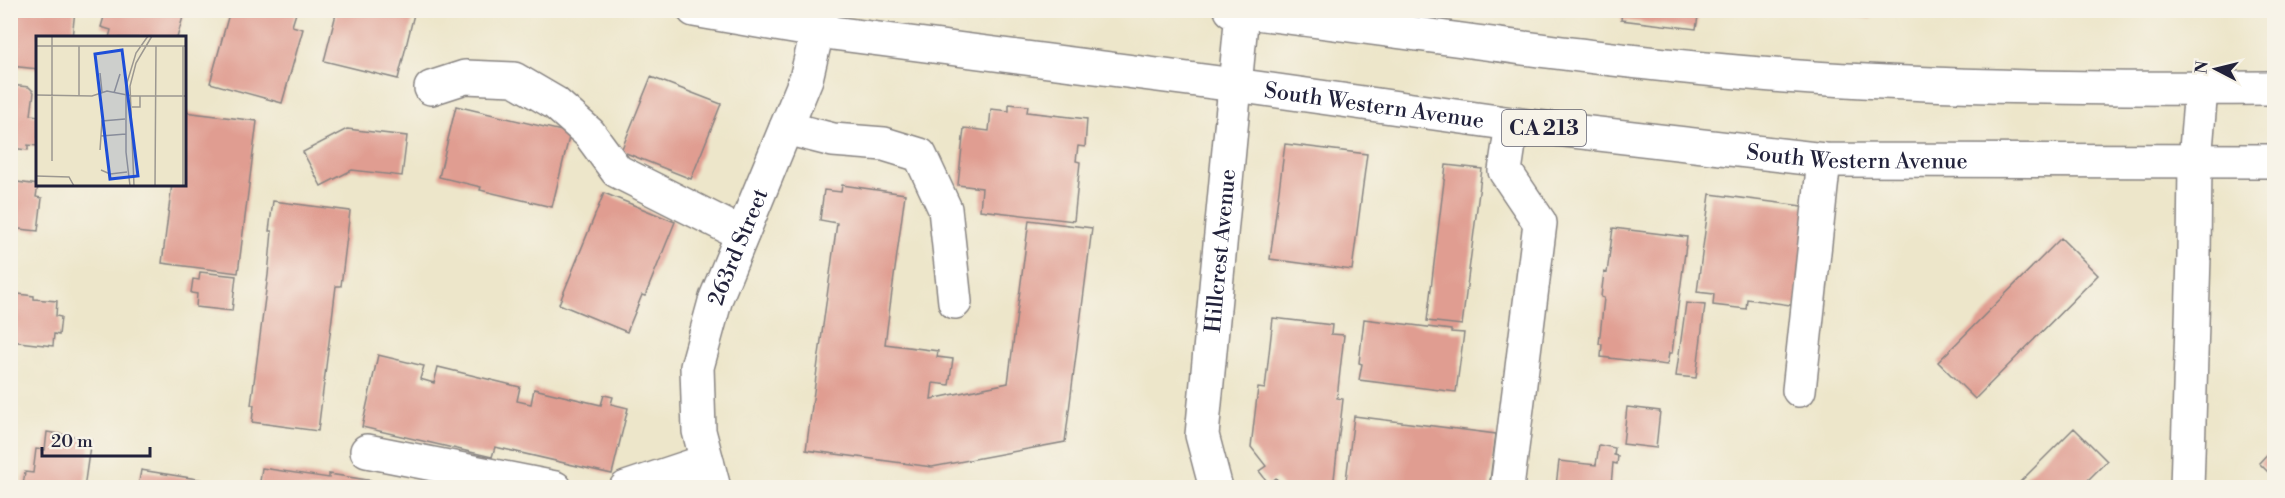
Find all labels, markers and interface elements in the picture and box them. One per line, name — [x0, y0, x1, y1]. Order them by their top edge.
inset map — [36, 36, 186, 186]
north arrow — [2186, 39, 2246, 99]
text: N — [2191, 59, 2213, 75]
street label: South Western Avenue — [1263, 77, 1486, 135]
road number: CA 213 — [1502, 110, 1586, 146]
street label: South Western Avenue — [1745, 139, 1968, 176]
street label: Hillcrest Avenue — [1200, 168, 1242, 334]
street label: 263rd Street — [703, 184, 775, 308]
scale bar — [42, 420, 150, 458]
text: 20 m — [51, 430, 93, 453]

